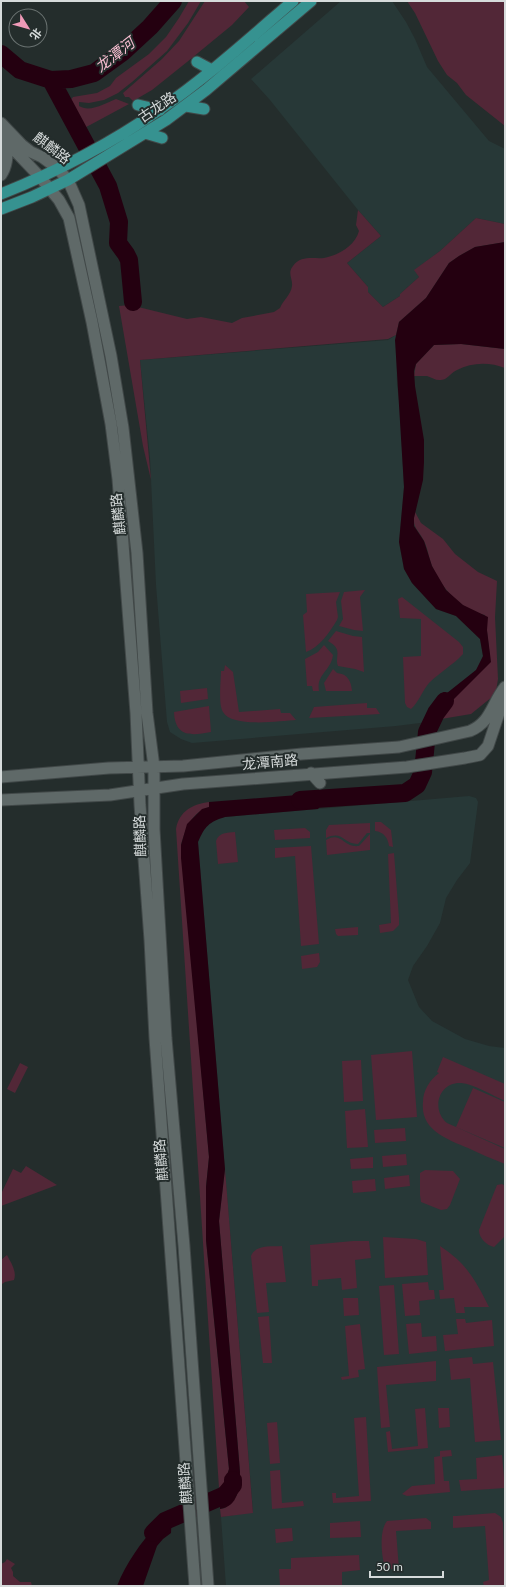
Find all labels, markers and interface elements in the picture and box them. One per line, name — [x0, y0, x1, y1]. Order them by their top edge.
north arrow — [8, 8, 48, 48]
text: 北 — [28, 26, 45, 43]
water label: 龙潭河 — [91, 31, 140, 75]
street label: 古龙路 — [135, 88, 179, 125]
street label: 麒麟路 — [30, 128, 74, 167]
street label: 麒麟路 — [107, 492, 128, 536]
street label: 龙潭南路 — [241, 751, 299, 772]
street label: 麒麟路 — [130, 815, 149, 857]
street label: 麒麟路 — [150, 1138, 171, 1182]
street label: 麒麟路 — [175, 1461, 194, 1505]
scale bar — [370, 1553, 443, 1579]
text: 50 m — [376, 1559, 403, 1574]

